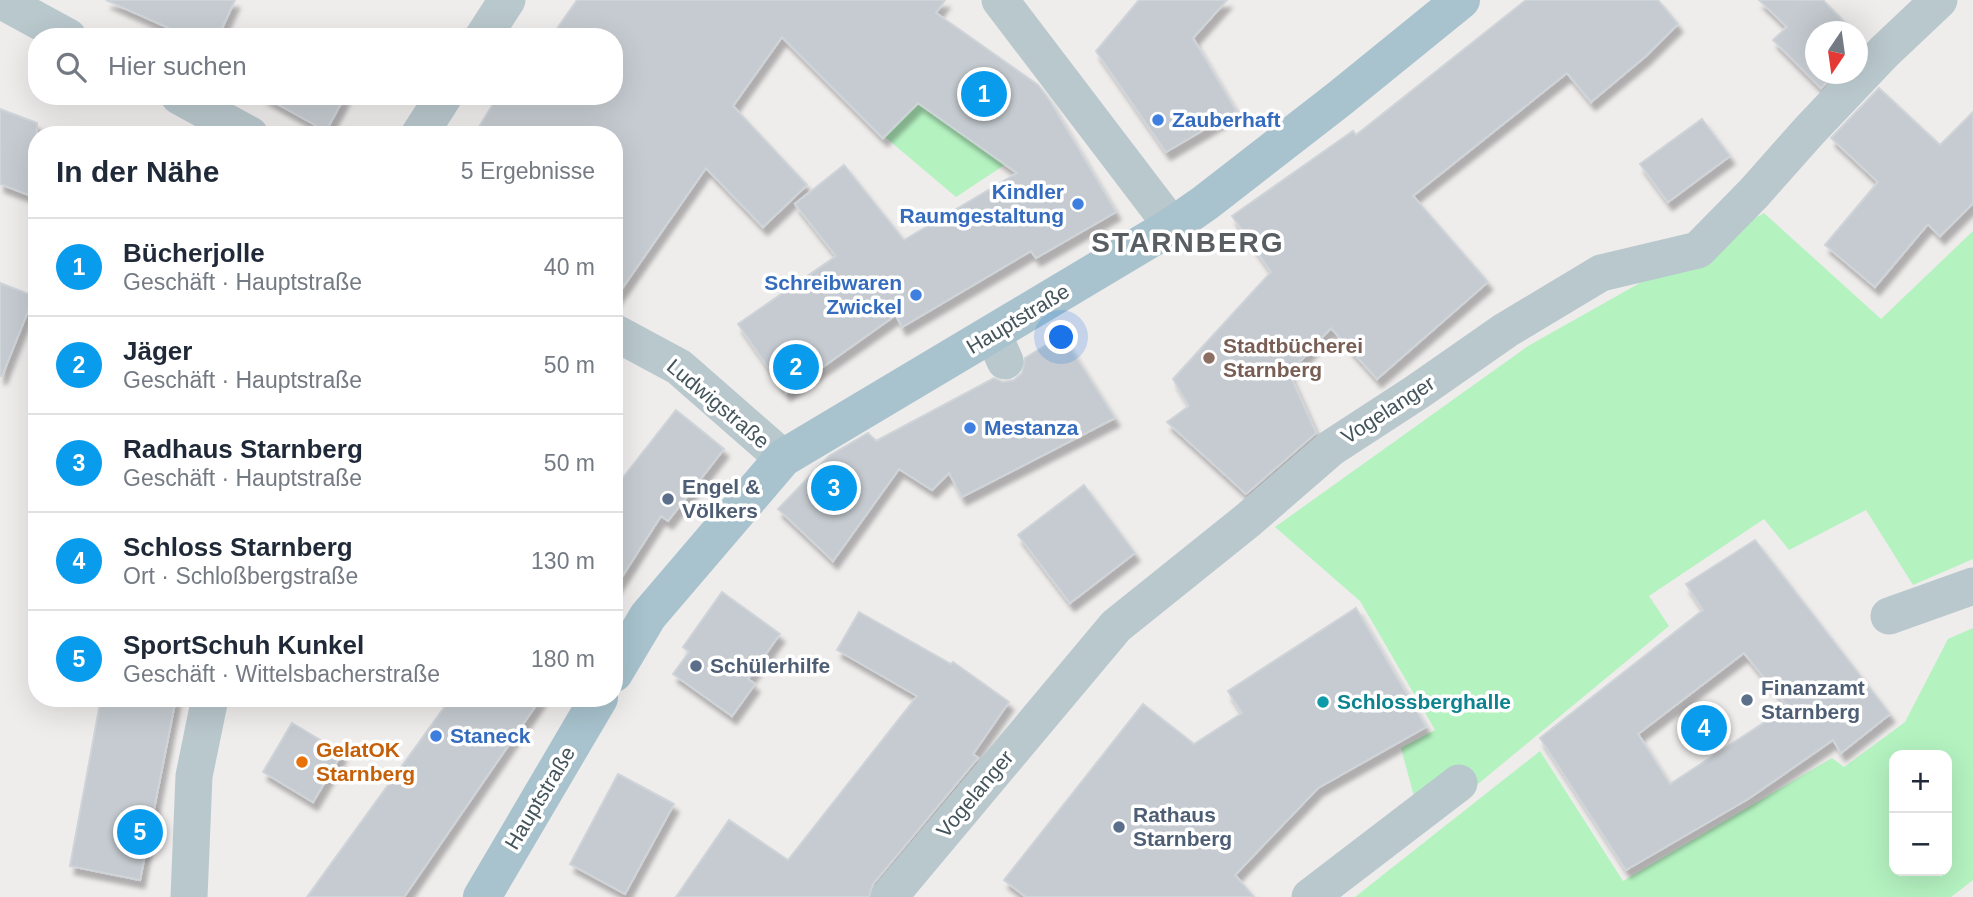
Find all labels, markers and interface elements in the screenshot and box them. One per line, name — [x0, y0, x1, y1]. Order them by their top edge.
north arrow — [1805, 21, 1868, 84]
search box — [28, 28, 623, 105]
icon: search — [52, 48, 90, 86]
text: Hier suchen — [108, 51, 247, 81]
pin: 1 — [961, 68, 1007, 120]
place label: Zauberhaft — [1172, 108, 1281, 131]
marker: Zauberhaft — [1150, 112, 1166, 128]
text: In der Nähe — [56, 155, 219, 188]
text: 5 Ergebnisse — [461, 158, 595, 184]
place label: Kindler Raumgestaltung — [899, 180, 1064, 227]
marker: Kindler Raumgestaltung — [1070, 196, 1086, 212]
district label: STARNBERG — [1091, 227, 1285, 258]
text: Bücherjolle — [123, 238, 265, 268]
text: 1 — [73, 254, 85, 280]
text: 40 m — [544, 254, 595, 280]
text: Geschäft · Hauptstraße — [123, 269, 362, 295]
place label: Schreibwaren Zwickel — [764, 271, 902, 318]
street label: Hauptstraße — [962, 279, 1073, 358]
marker: Schreibwaren Zwickel — [908, 287, 924, 303]
your location — [1044, 320, 1078, 354]
place label: Stadtbücherei Starnberg — [1223, 334, 1363, 381]
text: Jäger — [123, 336, 192, 366]
pin: 2 — [773, 341, 819, 393]
marker: Stadtbücherei Starnberg — [1201, 350, 1217, 366]
text: 2 — [73, 352, 85, 378]
text: 50 m — [544, 352, 595, 378]
street label: Ludwigstraße — [663, 354, 774, 453]
text: Geschäft · Hauptstraße — [123, 367, 362, 393]
street label: Vogelanger — [1337, 371, 1439, 448]
place label: Mestanza — [984, 416, 1079, 439]
marker: Mestanza — [962, 420, 978, 436]
text: Radhaus Starnberg — [123, 434, 363, 464]
text: 3 — [73, 450, 85, 476]
text: 50 m — [544, 450, 595, 476]
pin: 3 — [811, 462, 857, 514]
text: Geschäft · Hauptstraße — [123, 465, 362, 491]
place label: Engel & Völkers — [682, 475, 760, 522]
marker: Engel & Völkers — [660, 491, 676, 507]
text: Schloss Starnberg — [123, 532, 353, 562]
text: 4 — [73, 548, 85, 574]
text: 130 m — [531, 548, 595, 574]
text: Ort · Schloßbergstraße — [123, 563, 358, 589]
text: SportSchuh Kunkel — [123, 630, 364, 660]
text: 5 — [73, 646, 85, 672]
text: 180 m — [531, 646, 595, 672]
place label: Schülerhilfe — [710, 654, 830, 677]
marker: Schülerhilfe — [688, 658, 704, 674]
text: Geschäft · Wittelsbacherstraße — [123, 661, 440, 687]
place label: Finanzamt Starnberg — [1761, 676, 1865, 723]
place label: Schlossberghalle — [1337, 690, 1511, 713]
marker: Finanzamt Starnberg — [1739, 692, 1755, 708]
marker: Schlossberghalle — [1315, 694, 1331, 710]
pin: 4 — [1681, 702, 1727, 754]
place label: Staneck — [450, 724, 531, 747]
marker: Staneck — [428, 728, 444, 744]
place label: GelatOK Starnberg — [316, 738, 415, 785]
street label: Hauptstraße — [500, 742, 579, 853]
street label: Vogelanger — [932, 746, 1018, 842]
map controls — [1889, 750, 1952, 876]
button: + — [1889, 750, 1952, 813]
marker: GelatOK Starnberg — [294, 754, 310, 770]
place label: Rathaus Starnberg — [1133, 803, 1232, 850]
pin: 5 — [117, 806, 163, 858]
button: − — [1889, 813, 1952, 876]
marker: Rathaus Starnberg — [1111, 819, 1127, 835]

